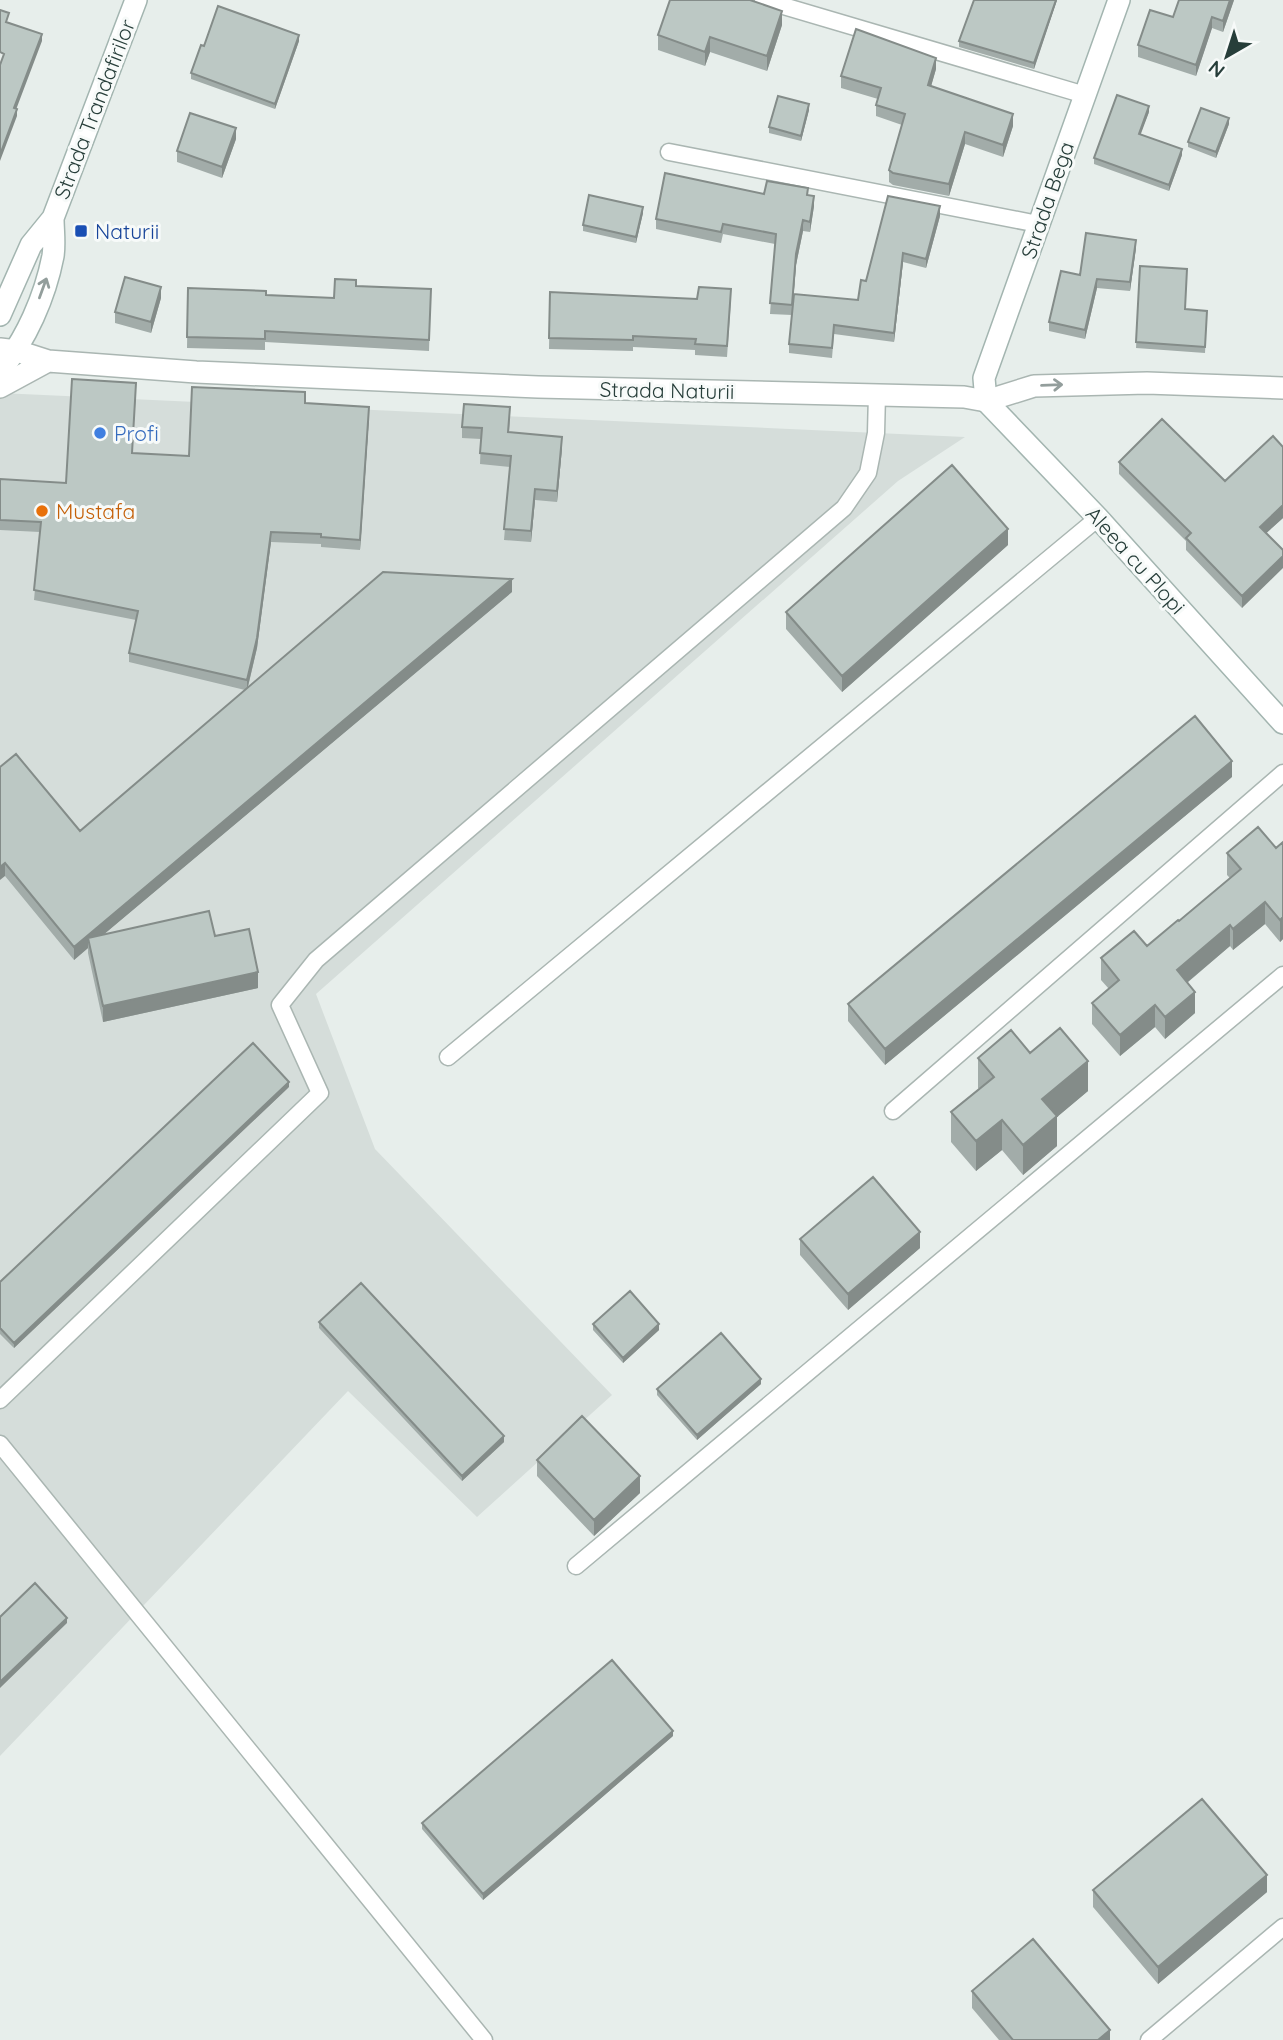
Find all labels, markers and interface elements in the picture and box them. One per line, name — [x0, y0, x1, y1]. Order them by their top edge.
street label: Strada Trandafirilor — [48, 16, 140, 202]
north arrow — [1192, 21, 1262, 91]
text: N — [1203, 55, 1229, 83]
street label: Strada Bega — [1015, 138, 1079, 262]
place label: Naturii — [95, 218, 159, 244]
marker: Naturii — [73, 223, 89, 239]
one-way arrow — [38, 278, 50, 300]
street label: Strada Naturii — [599, 376, 735, 404]
one-way arrow — [1041, 379, 1064, 392]
place label: Profi — [114, 420, 159, 446]
marker: Profi — [92, 425, 108, 441]
place label: Mustafa — [56, 498, 135, 524]
street label: Aleea cu Plopi — [1081, 501, 1191, 619]
marker: Mustafa — [34, 503, 50, 519]

